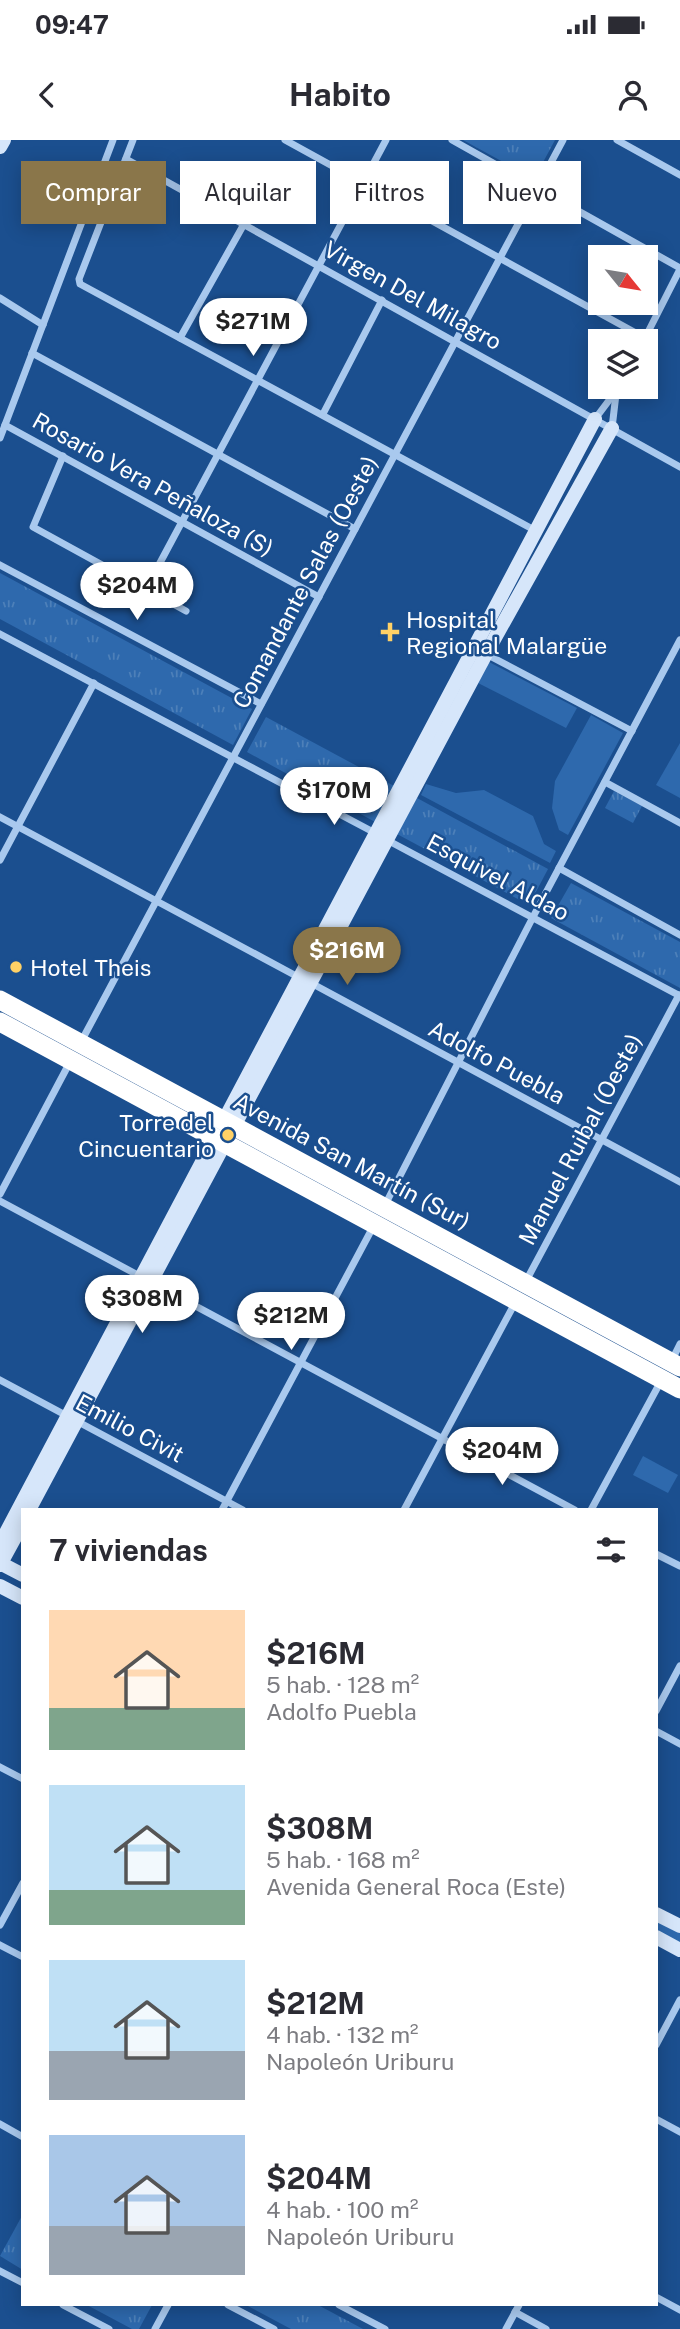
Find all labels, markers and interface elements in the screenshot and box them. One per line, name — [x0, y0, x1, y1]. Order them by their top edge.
text: 09:47 — [35, 9, 109, 40]
icon: back — [28, 76, 66, 114]
text: Habito — [289, 76, 391, 113]
icon: person — [614, 76, 652, 114]
chip: Comprar — [21, 161, 166, 224]
chip: Alquilar — [180, 161, 316, 224]
chip: Filtros — [330, 161, 449, 224]
chip: Nuevo — [463, 161, 581, 224]
street label: Virgen Del Milagro — [319, 235, 507, 355]
north arrow — [588, 245, 658, 315]
map controls — [588, 245, 658, 399]
pin: $271M — [204, 298, 302, 358]
text: $271M — [215, 307, 291, 334]
button: layers — [588, 329, 658, 399]
street label: Rosario Vera Peñaloza (S) — [28, 407, 278, 561]
street label: Comandante Salas (Oeste) — [227, 451, 383, 713]
pin: $204M — [88, 562, 186, 622]
text: $204M — [96, 571, 178, 598]
place label: Hospital Regional Malargüe — [406, 606, 607, 659]
marker: Hospital Regional Malargüe — [380, 622, 400, 642]
pin: $170M — [285, 768, 383, 827]
text: $170M — [296, 776, 372, 803]
street label: Esquivel Aldao — [422, 828, 574, 926]
pin: $216M — [298, 928, 396, 987]
text: $216M — [309, 936, 385, 963]
place label: Hotel Theis — [30, 954, 151, 981]
marker: Hotel Theis — [8, 959, 24, 975]
street label: Adolfo Puebla — [424, 1015, 570, 1109]
street label: Manuel Ruibal (Oeste) — [513, 1029, 647, 1249]
street label: Avenida San Martín (Sur) — [229, 1087, 475, 1235]
place label: Torre del Cincuentario — [78, 1109, 214, 1162]
marker: Torre del Cincuentario — [220, 1127, 236, 1143]
pin: $308M — [93, 1276, 191, 1335]
text: $308M — [101, 1284, 183, 1311]
pin: $212M — [242, 1292, 340, 1352]
text: $212M — [253, 1301, 329, 1328]
street label: Emilio Civit — [71, 1388, 189, 1468]
pin: $204M — [453, 1428, 551, 1487]
text: $204M — [461, 1436, 543, 1463]
icon: filters — [592, 1531, 630, 1569]
text: 7 viviendas — [49, 1532, 208, 1568]
text: $216M — [266, 1635, 366, 1671]
icon: home — [105, 1638, 189, 1722]
text: 5 hab. · 128 m² — [266, 1671, 419, 1698]
text: Adolfo Puebla — [266, 1698, 417, 1725]
text: $308M — [266, 1810, 373, 1846]
icon: home — [105, 1813, 189, 1897]
text: 5 hab. · 168 m² — [266, 1846, 420, 1873]
text: Avenida General Roca (Este) — [266, 1873, 566, 1900]
text: $212M — [266, 1985, 365, 2021]
icon: home — [105, 1988, 189, 2072]
text: 4 hab. · 132 m² — [266, 2021, 419, 2048]
text: Napoleón Uriburu — [266, 2048, 454, 2075]
text: $204M — [266, 2160, 372, 2196]
icon: home — [105, 2163, 189, 2247]
text: 4 hab. · 100 m² — [266, 2196, 418, 2223]
text: Napoleón Uriburu — [266, 2223, 454, 2250]

